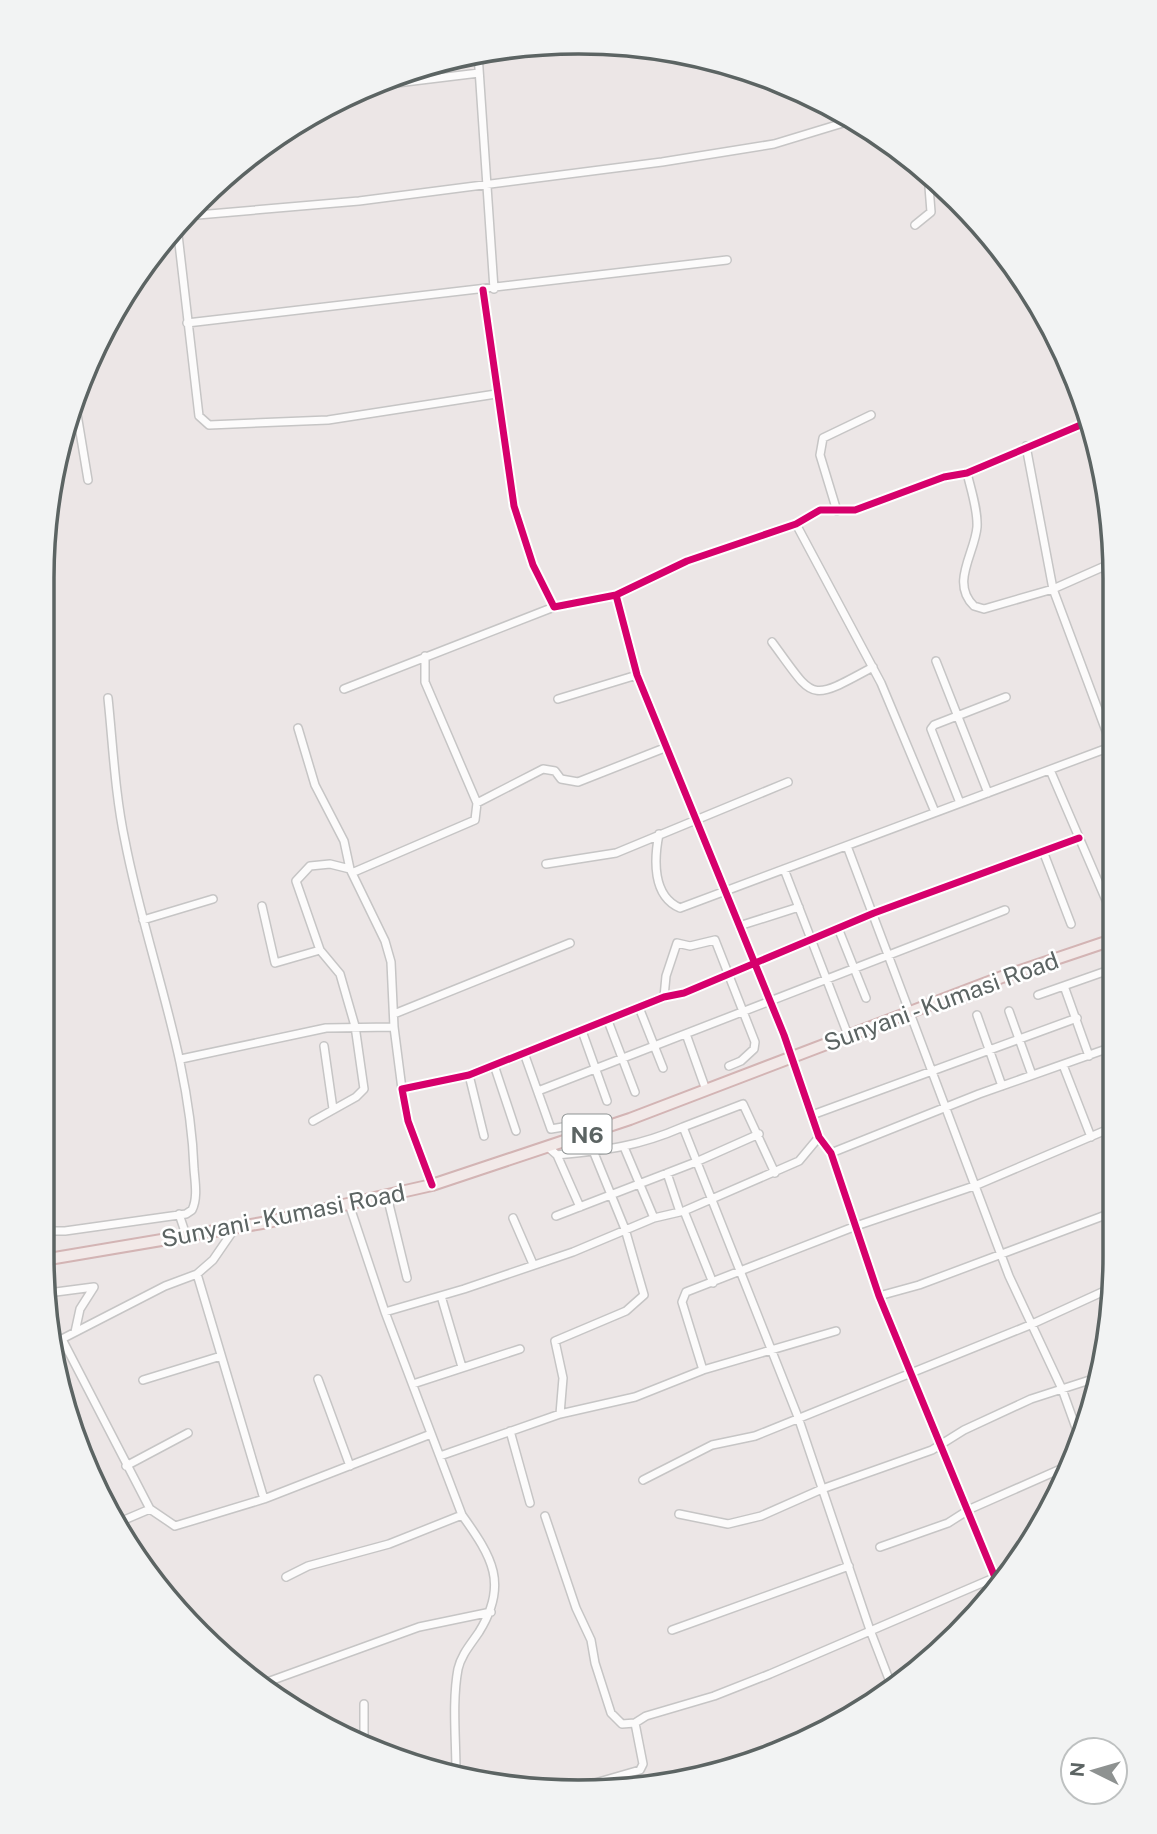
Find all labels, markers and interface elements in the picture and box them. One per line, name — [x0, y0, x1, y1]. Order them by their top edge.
street label: Sunyani - Kumasi Road — [820, 945, 1062, 1057]
road number: N6 — [562, 1114, 612, 1154]
street label: Sunyani - Kumasi Road — [159, 1178, 407, 1252]
north arrow — [1059, 1736, 1129, 1806]
text: N — [1065, 1761, 1089, 1778]

